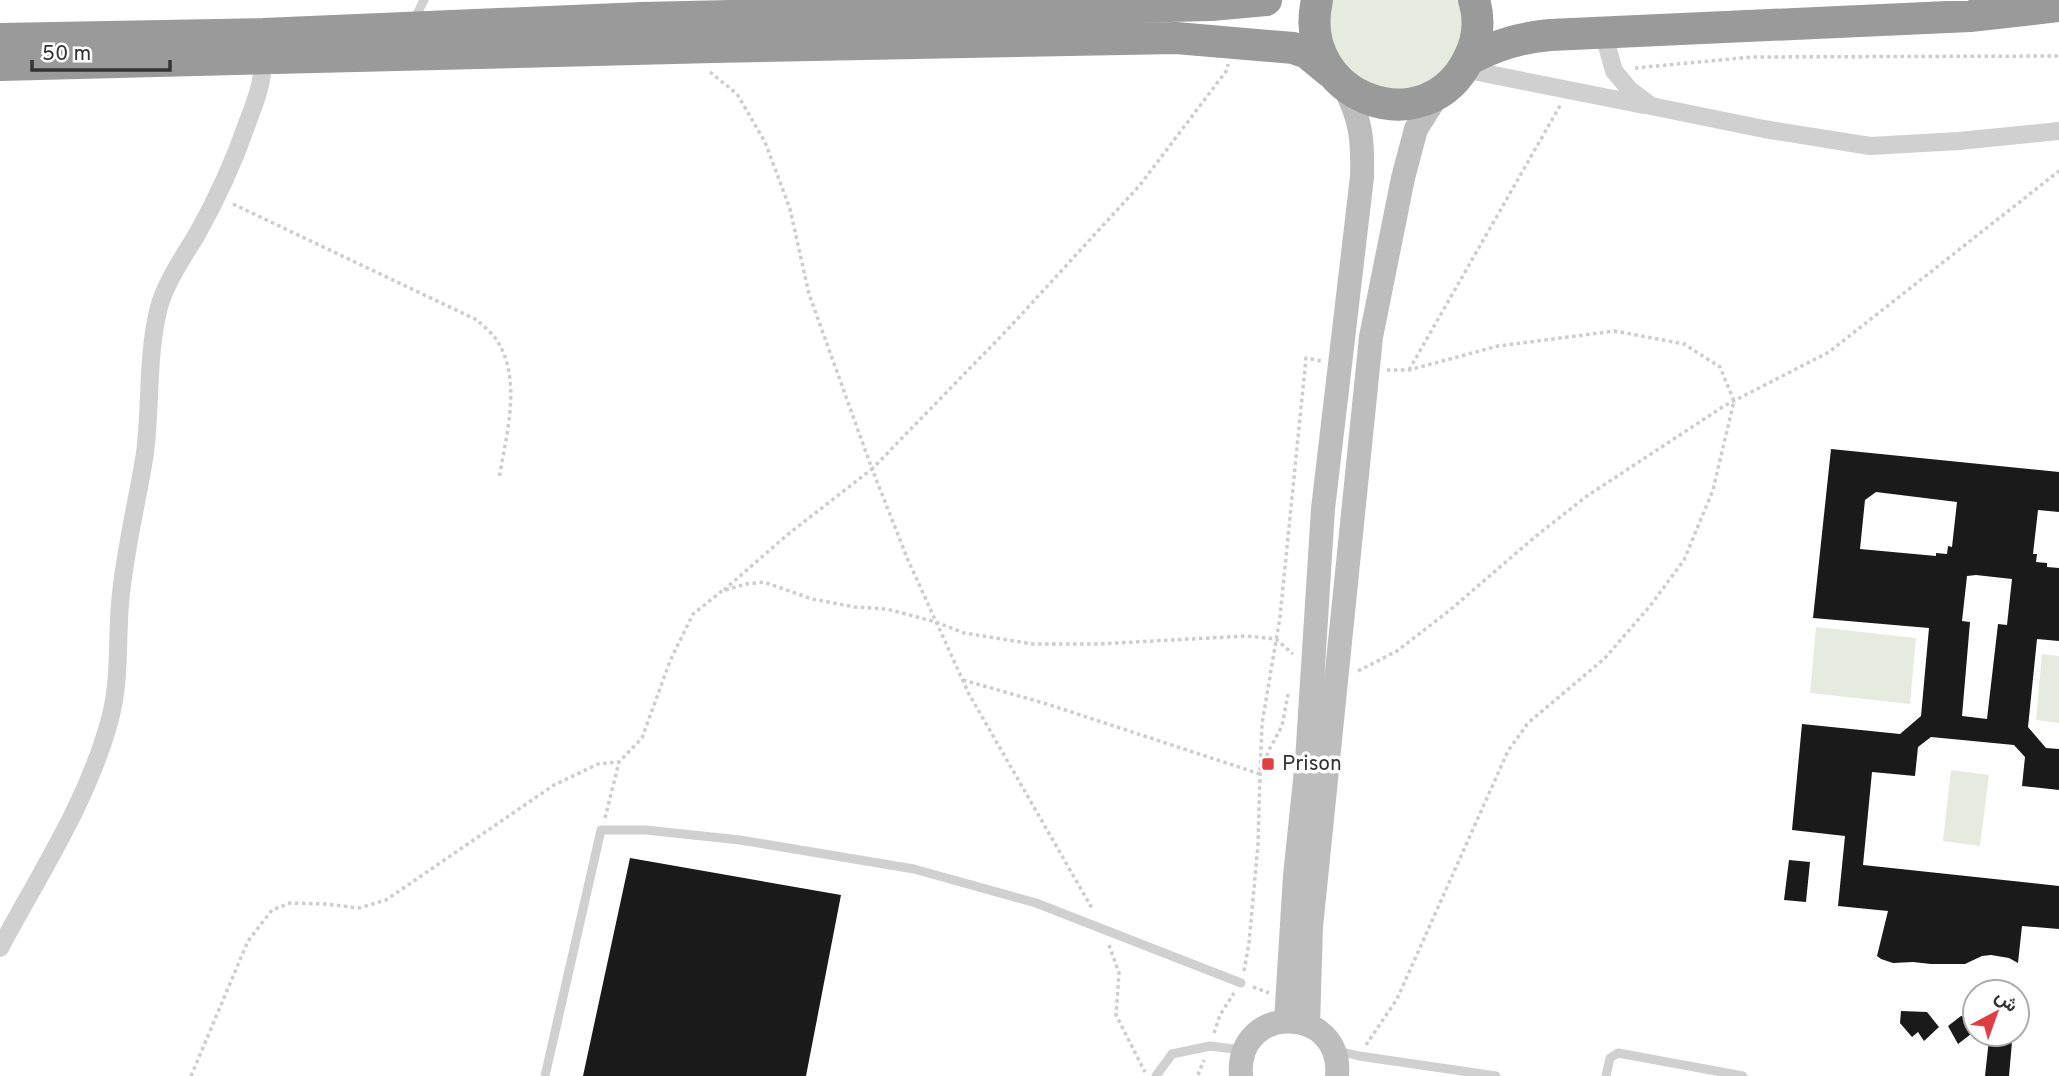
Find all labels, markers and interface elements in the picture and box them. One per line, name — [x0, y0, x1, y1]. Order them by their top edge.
scale bar — [32, 28, 170, 72]
text: 50 m — [42, 41, 91, 68]
place label: Prison — [1282, 751, 1342, 778]
marker: Prison — [1260, 756, 1276, 772]
north arrow — [1961, 978, 2031, 1048]
text: ش — [1989, 985, 2022, 1018]

